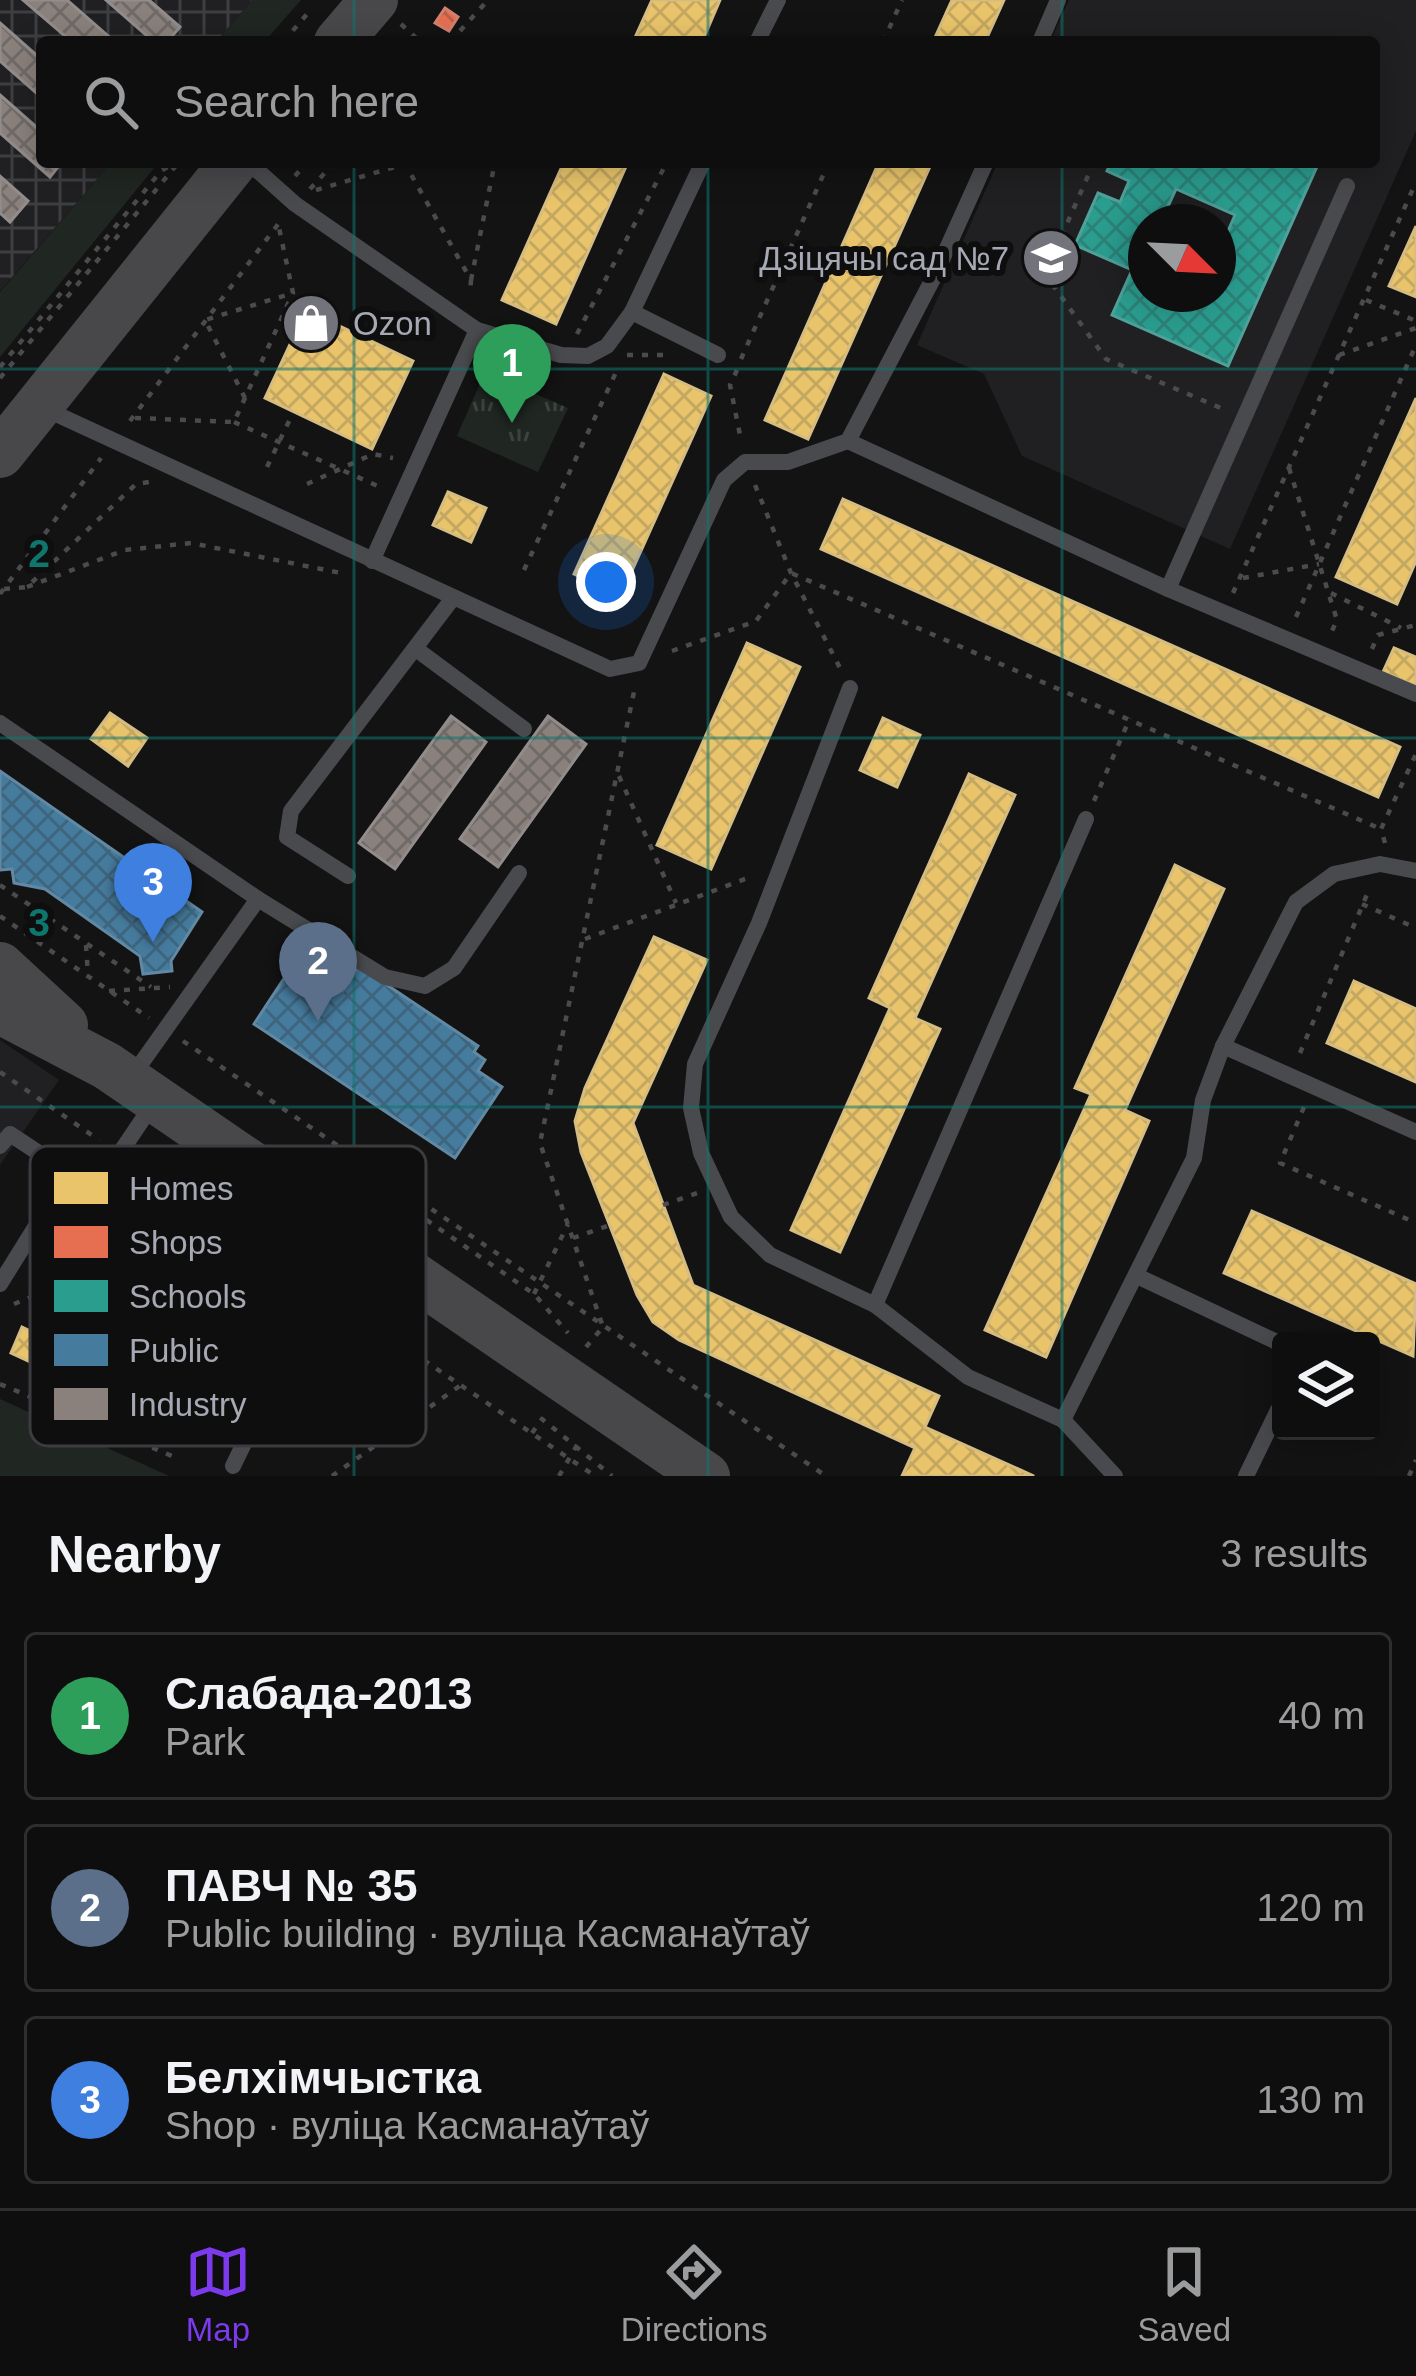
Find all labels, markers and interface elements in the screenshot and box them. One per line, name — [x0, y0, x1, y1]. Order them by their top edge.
search box — [36, 36, 1380, 168]
icon: search — [78, 69, 144, 135]
text: Search here — [174, 76, 419, 127]
north arrow — [1128, 204, 1236, 312]
school or university icon: Дзіцячы сад №7 — [1020, 227, 1082, 289]
place label: Дзіцячы сад №7 — [759, 240, 1009, 277]
shop icon: Ozon — [280, 292, 342, 354]
place label: Ozon — [353, 305, 432, 342]
pin: 1 — [473, 324, 551, 423]
text: 2 — [28, 532, 50, 575]
your location — [576, 552, 636, 612]
pin: 3 — [114, 843, 192, 942]
text: 3 — [28, 901, 50, 944]
pin: 2 — [279, 922, 357, 1021]
legend — [30, 1146, 426, 1446]
text: Homes — [129, 1170, 234, 1207]
text: Shops — [129, 1224, 223, 1261]
text: Schools — [129, 1278, 246, 1315]
text: Public — [129, 1332, 219, 1369]
map controls — [1272, 1332, 1380, 1440]
button: layers — [1272, 1332, 1380, 1440]
text: Industry — [129, 1386, 247, 1423]
text: Nearby — [48, 1526, 221, 1583]
text: 3 results — [1221, 1532, 1368, 1575]
text: Слабада-2013 — [165, 1668, 473, 1719]
text: 1 — [79, 1694, 101, 1737]
text: 40 m — [1278, 1694, 1365, 1737]
text: Park — [165, 1720, 245, 1763]
text: ПАВЧ № 35 — [165, 1860, 417, 1911]
text: 2 — [79, 1886, 101, 1929]
text: 120 m — [1257, 1886, 1365, 1929]
text: Public building · вуліца Касманаўтаў — [165, 1912, 810, 1955]
text: Белхімчыстка — [165, 2052, 481, 2103]
text: 3 — [79, 2078, 101, 2121]
text: 130 m — [1257, 2078, 1365, 2121]
text: Shop · вуліца Касманаўтаў — [165, 2104, 649, 2147]
tab: Map — [185, 2239, 251, 2349]
tab: Directions — [621, 2239, 768, 2349]
tab: Saved — [1137, 2239, 1231, 2349]

